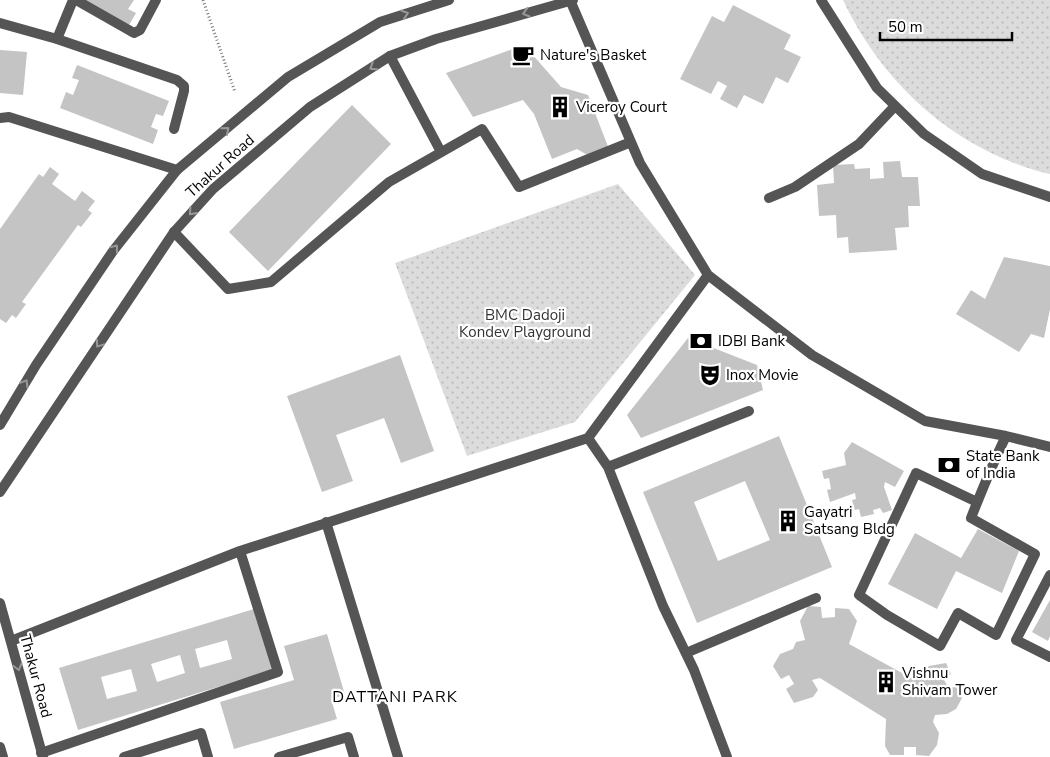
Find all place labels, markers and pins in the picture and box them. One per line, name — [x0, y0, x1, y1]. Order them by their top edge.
cafe icon: Nature's Basket — [510, 42, 536, 68]
place label: Nature's Basket — [540, 45, 647, 65]
building icon: Viceroy Court — [547, 94, 573, 120]
place label: Viceroy Court — [575, 97, 668, 117]
bank icon: IDBI Bank — [688, 328, 714, 354]
place label: IDBI Bank — [718, 331, 785, 351]
theatre icon: Inox Movie — [697, 362, 723, 388]
place label: Inox Movie — [726, 365, 799, 385]
place label: State Bank of India — [966, 446, 1040, 483]
bank icon: State Bank of India — [936, 452, 962, 478]
place label: Gayatri Satsang Bldg — [804, 502, 895, 539]
building icon: Gayatri Satsang Bldg — [775, 508, 801, 534]
place label: Vishnu Shivam Tower — [901, 663, 998, 700]
building icon: Vishnu Shivam Tower — [873, 669, 899, 695]

